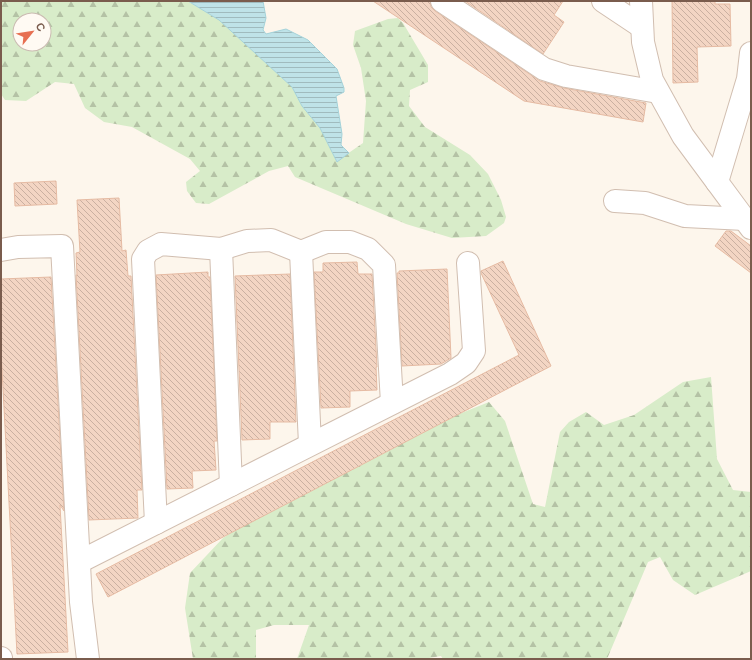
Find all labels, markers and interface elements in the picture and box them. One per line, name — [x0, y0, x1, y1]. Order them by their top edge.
north arrow — [12, 12, 52, 52]
text: С — [33, 21, 48, 33]

